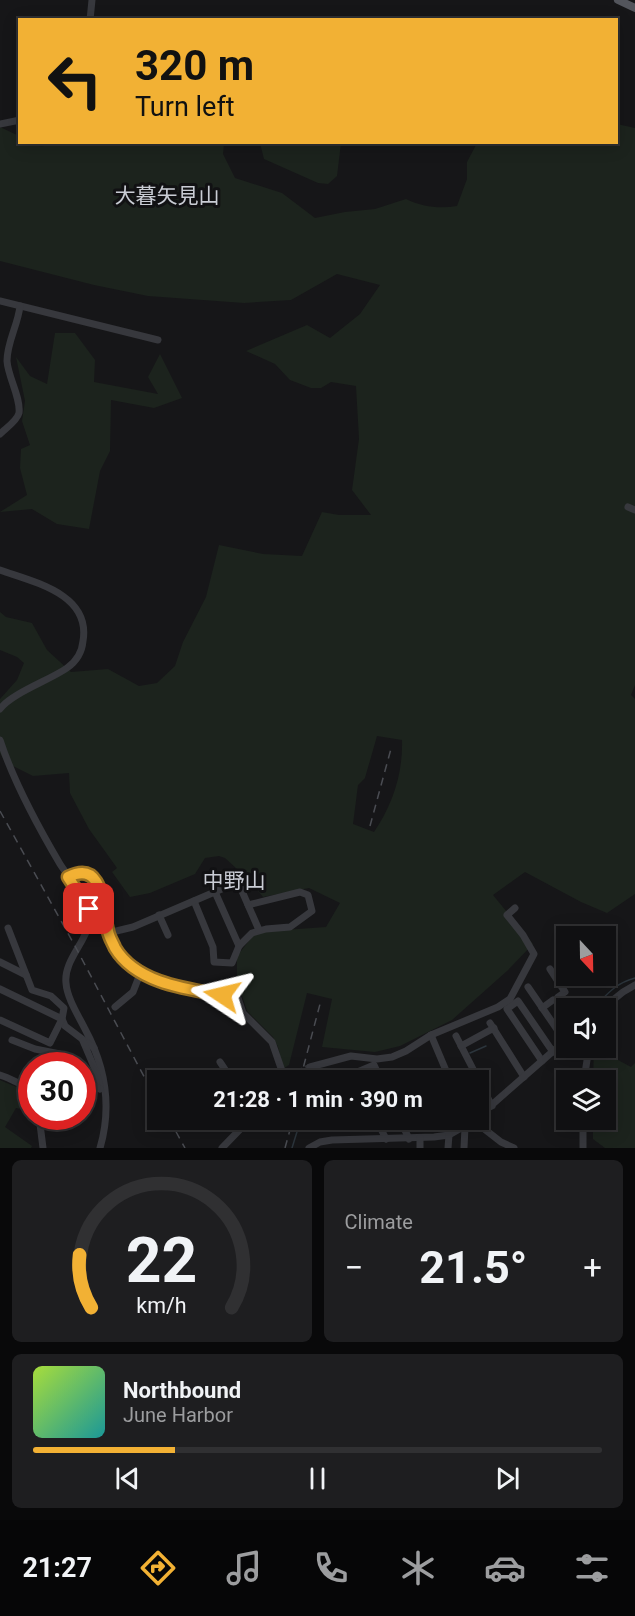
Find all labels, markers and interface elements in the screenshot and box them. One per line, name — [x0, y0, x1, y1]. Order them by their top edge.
text: 320 m — [135, 41, 254, 90]
icon: left — [36, 42, 114, 120]
text: Turn left — [135, 91, 235, 123]
district label: 大暮矢見山 — [115, 184, 220, 208]
district label: 中野山 — [203, 869, 266, 893]
pin — [63, 883, 114, 934]
icon: arrive — [72, 892, 105, 925]
north arrow — [556, 926, 616, 986]
map controls — [556, 926, 616, 1130]
position arrow — [190, 963, 254, 1027]
button: sound — [556, 998, 616, 1058]
speed limit sign: 30 — [18, 1052, 96, 1130]
button: layers — [556, 1070, 616, 1130]
text: 21:28 · 1 min · 390 m — [213, 1087, 423, 1112]
text: Climate — [345, 1210, 413, 1234]
text: 22 — [126, 1224, 198, 1297]
text: 21.5° — [419, 1241, 527, 1294]
text: − — [345, 1248, 363, 1287]
text: + — [583, 1248, 602, 1287]
text: km/h — [137, 1293, 187, 1318]
text: Northbound — [123, 1378, 241, 1403]
text: June Harbor — [123, 1403, 233, 1427]
icon: previous — [111, 1462, 144, 1495]
icon: pause — [301, 1462, 334, 1495]
icon: next — [491, 1462, 524, 1495]
icon: directions — [137, 1547, 179, 1589]
icon: music — [223, 1547, 265, 1589]
icon: phone — [310, 1547, 352, 1589]
icon: climate — [397, 1547, 439, 1589]
icon: car — [484, 1547, 526, 1589]
icon: filters — [571, 1547, 613, 1589]
text: 21:27 — [22, 1552, 92, 1584]

